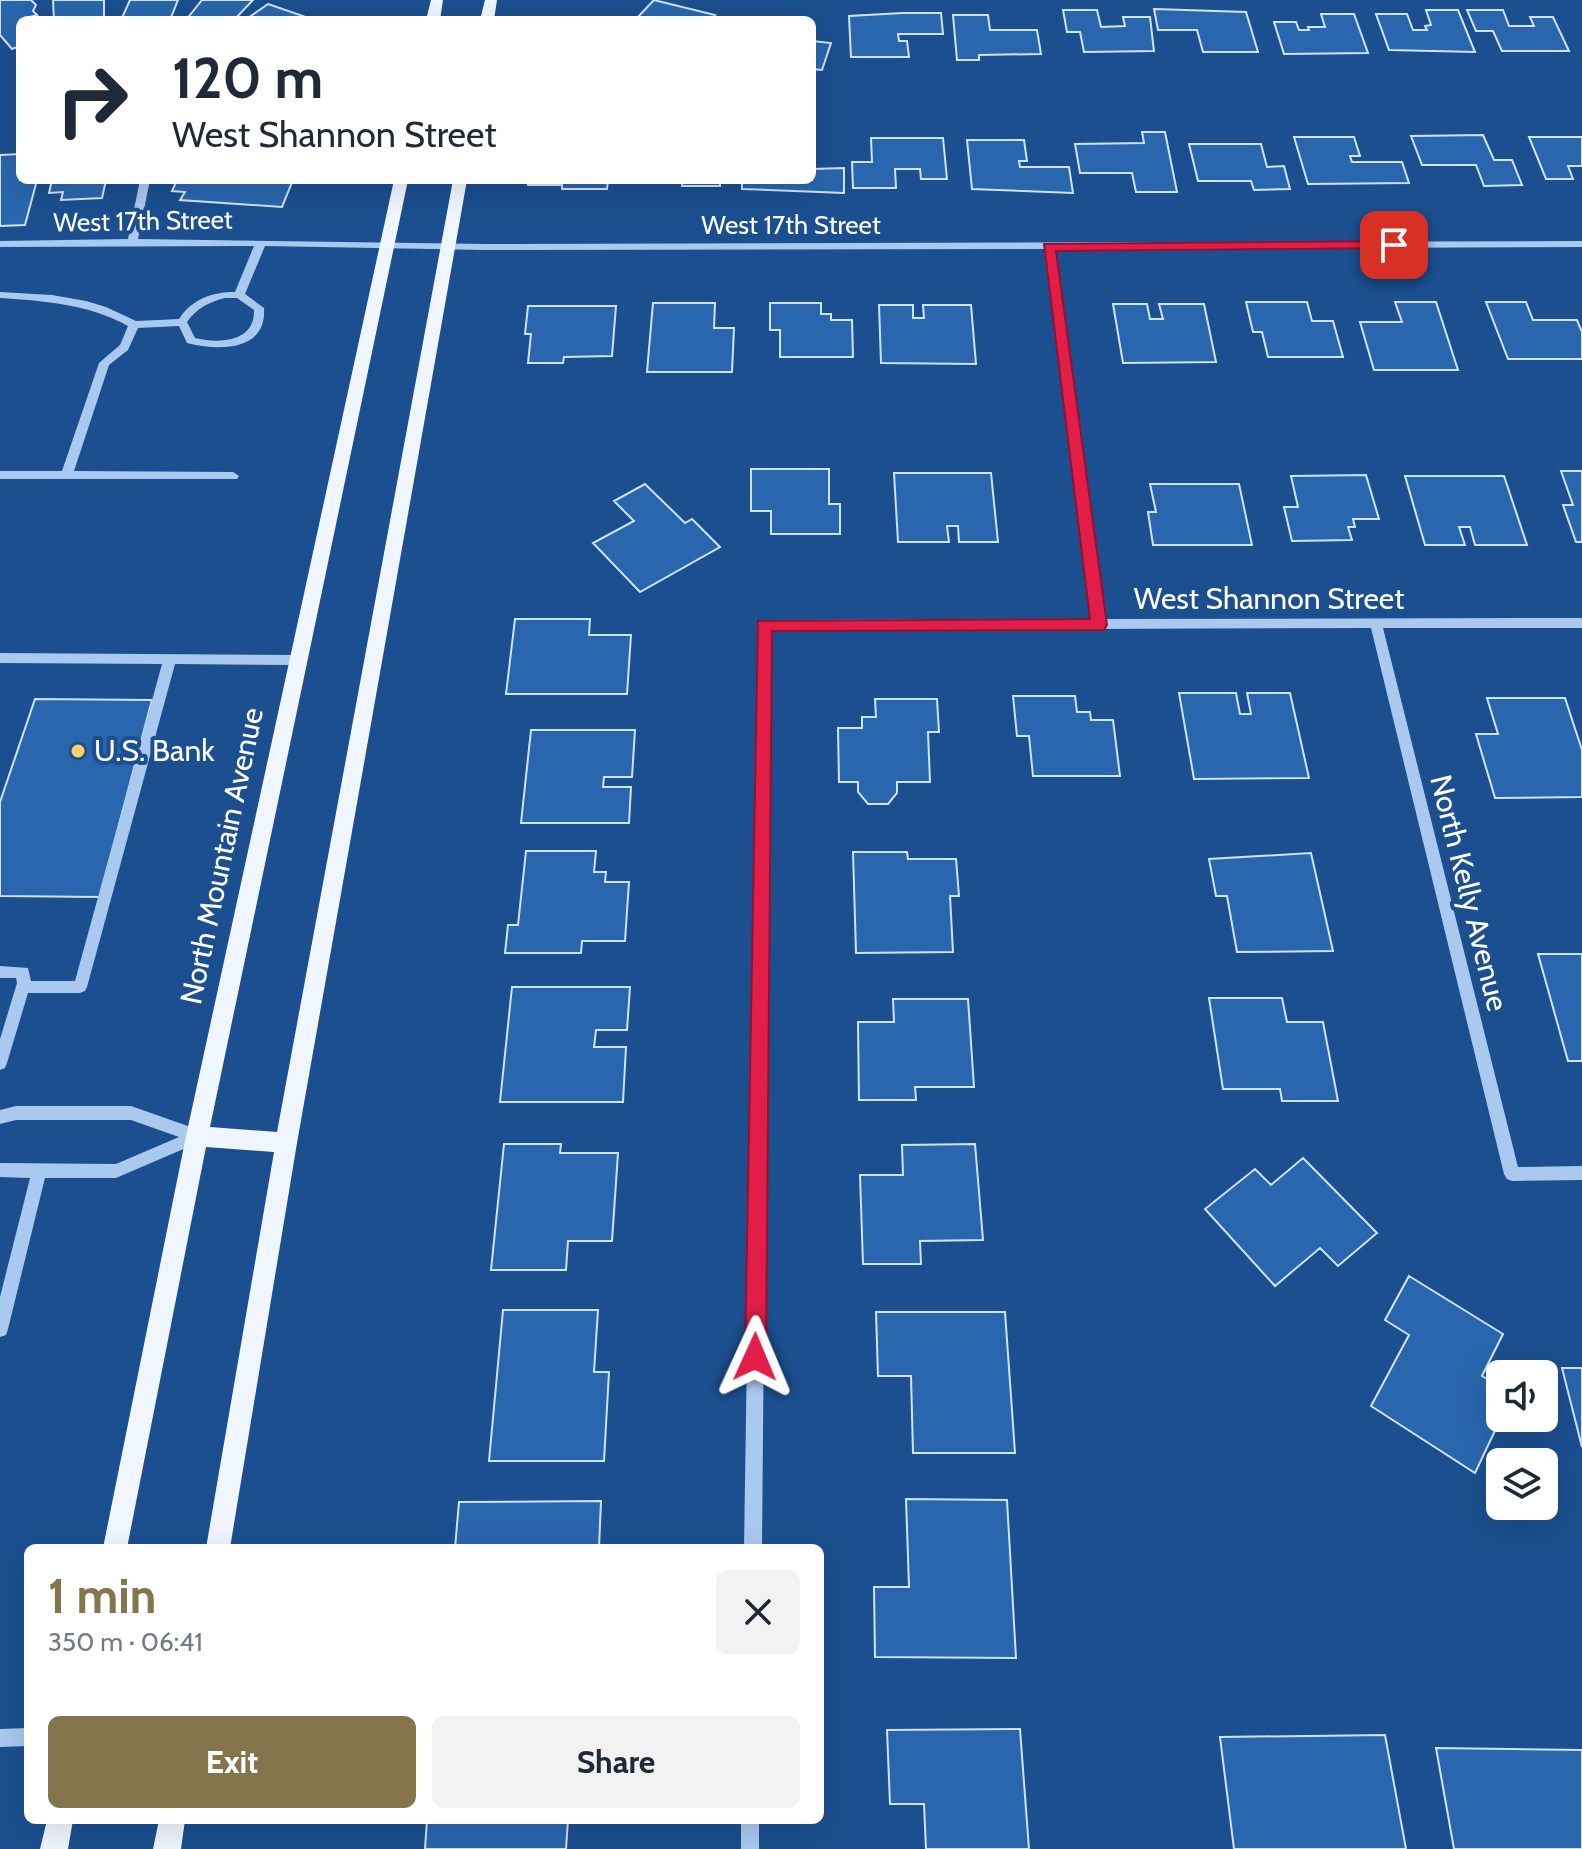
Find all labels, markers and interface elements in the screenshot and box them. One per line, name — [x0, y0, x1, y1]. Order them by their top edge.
text: 120 m — [172, 44, 323, 112]
icon: right — [40, 48, 144, 152]
text: West Shannon Street — [172, 112, 497, 156]
street label: West 17th Street — [53, 203, 233, 239]
street label: West 17th Street — [701, 209, 881, 241]
pin — [1360, 211, 1428, 279]
icon: arrive — [1372, 223, 1416, 267]
street label: West Shannon Street — [1134, 580, 1404, 617]
street label: North Mountain Avenue — [172, 704, 271, 1007]
place label: U.S. Bank — [94, 732, 215, 769]
marker: U.S. Bank — [69, 742, 87, 760]
street label: North Kelly Avenue — [1422, 771, 1517, 1015]
position arrow — [713, 1315, 797, 1399]
map controls — [1486, 1360, 1558, 1520]
button: sound — [1486, 1360, 1558, 1432]
button: layers — [1486, 1448, 1558, 1520]
text: 1 min — [48, 1567, 156, 1625]
button: close — [716, 1570, 800, 1654]
text: 350 m · 06:41 — [48, 1626, 203, 1658]
button: Exit — [48, 1716, 416, 1808]
button: Share — [432, 1716, 800, 1808]

